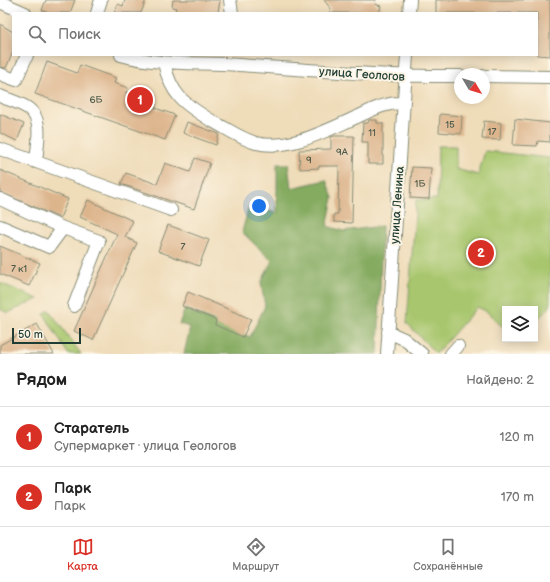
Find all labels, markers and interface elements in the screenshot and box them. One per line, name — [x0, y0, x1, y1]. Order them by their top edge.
search box — [12, 12, 538, 56]
icon: search — [26, 23, 48, 45]
text: Поиск — [58, 25, 101, 44]
street label: улица Геологов — [319, 64, 406, 85]
north arrow — [454, 68, 490, 104]
pin: 1 — [127, 85, 153, 115]
house number: 6Б — [89, 94, 103, 106]
house number: 15 — [445, 119, 455, 131]
house number: 17 — [488, 126, 496, 138]
house number: 11 — [368, 127, 376, 139]
house number: 9А — [336, 146, 349, 158]
house number: 9 — [306, 154, 312, 166]
street label: улица Ленина — [387, 166, 408, 245]
house number: 1Б — [415, 178, 425, 190]
your location — [249, 196, 269, 216]
pin: 2 — [468, 238, 494, 268]
house number: 7 — [181, 241, 186, 253]
house number: 7 к1 — [11, 263, 27, 275]
map controls — [502, 306, 538, 342]
button: layers — [502, 306, 538, 342]
scale bar — [12, 326, 81, 345]
text: 50 m — [18, 328, 43, 341]
text: Рядом — [16, 370, 67, 390]
text: Найдено: 2 — [466, 372, 534, 388]
text: Старатель — [54, 419, 129, 438]
text: 1 — [26, 429, 32, 445]
text: 120 m — [499, 429, 534, 445]
text: Супермаркет · улица Геологов — [54, 438, 236, 454]
text: Парк — [54, 479, 91, 498]
text: 2 — [25, 489, 33, 505]
text: 170 m — [501, 489, 534, 505]
text: Парк — [54, 498, 86, 514]
tab: Карта — [67, 536, 98, 573]
tab: Маршрут — [232, 536, 279, 573]
tab: Сохранённые — [413, 536, 483, 573]

